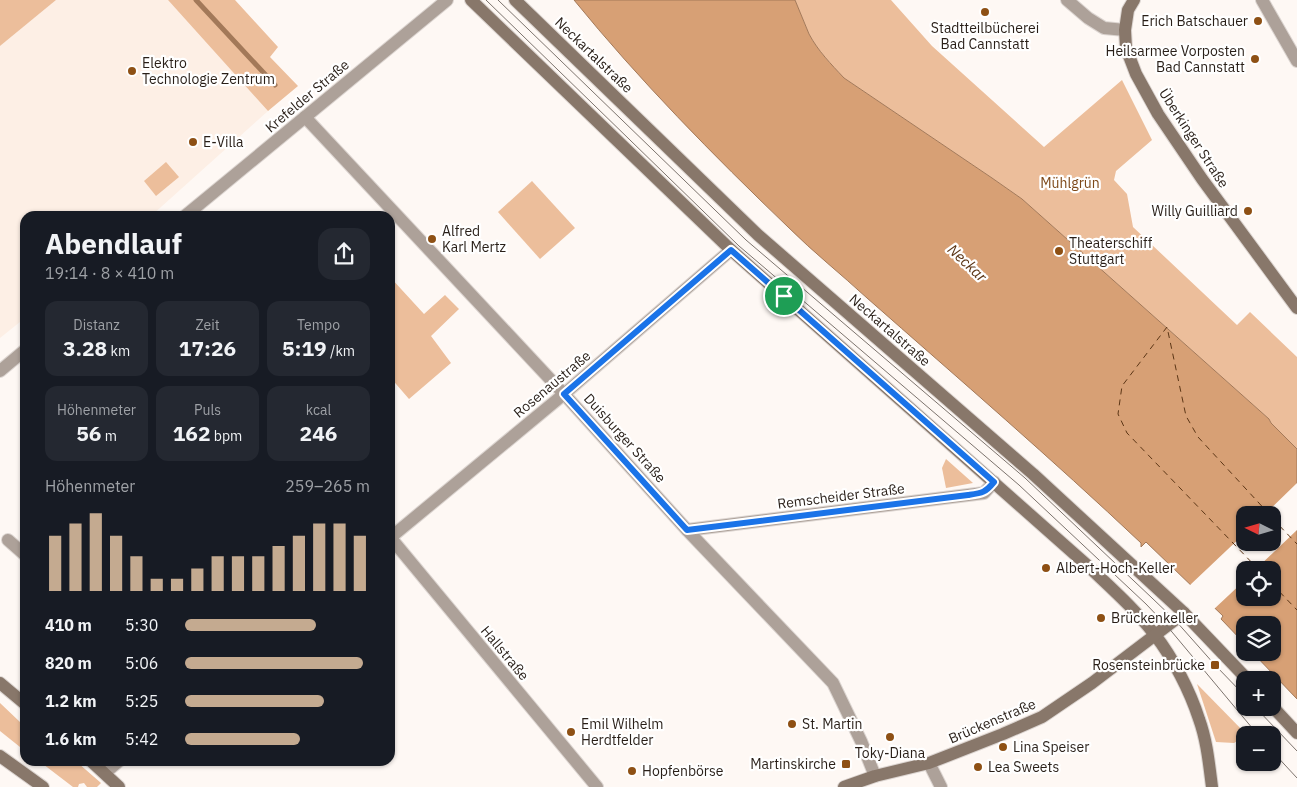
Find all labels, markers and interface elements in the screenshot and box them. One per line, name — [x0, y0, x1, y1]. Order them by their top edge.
marker: Stadtteilbücherei Bad Cannstatt — [979, 6, 991, 18]
place label: Erich Batschauer — [1141, 12, 1248, 30]
street label: Neckartalstraße — [551, 13, 637, 97]
marker: Erich Batschauer — [1252, 15, 1264, 27]
place label: Stadtteilbücherei Bad Cannstatt — [931, 19, 1039, 53]
place label: Heilsarmee Vorposten Bad Cannstatt — [1106, 42, 1245, 76]
marker: Heilsarmee Vorposten Bad Cannstatt — [1249, 53, 1261, 65]
place label: Elektro Technologie Zentrum — [142, 54, 275, 88]
street label: Krefelder Straße — [261, 55, 353, 136]
marker: Elektro Technologie Zentrum — [126, 65, 138, 77]
street label: Überkinger Straße — [1155, 85, 1233, 191]
place label: E-Villa — [203, 133, 244, 151]
marker: E-Villa — [187, 136, 199, 148]
park label: Mühlgrün — [1040, 174, 1100, 192]
place label: Willy Guilliard — [1151, 202, 1238, 220]
marker: Willy Guilliard — [1242, 205, 1254, 217]
place label: Alfred Karl Mertz — [442, 222, 507, 256]
text: Abendlauf — [45, 225, 182, 262]
button: share — [318, 228, 370, 280]
marker: Alfred Karl Mertz — [426, 233, 438, 245]
place label: Theaterschiff Stuttgart — [1069, 234, 1153, 268]
water label: Neckar — [944, 240, 991, 286]
marker: Theaterschiff Stuttgart — [1053, 245, 1065, 257]
text: 19:14 · 8 × 410 m — [45, 263, 174, 283]
pin — [763, 275, 805, 317]
icon: arrive — [770, 282, 798, 310]
street label: Neckartalstraße — [846, 290, 934, 370]
text: Distanz — [73, 316, 120, 334]
text: Zeit — [195, 316, 220, 334]
text: Tempo — [297, 316, 340, 334]
text: 3.28 — [63, 334, 107, 362]
text: 17:26 — [179, 334, 236, 362]
text: 5:19 — [282, 334, 327, 362]
text: km — [107, 342, 130, 360]
text: /km — [327, 342, 355, 360]
street label: Rosenaustraße — [510, 346, 595, 422]
street label: Duisburger Straße — [580, 390, 670, 487]
text: Höhenmeter — [57, 401, 136, 419]
text: Puls — [194, 401, 221, 419]
text: kcal — [306, 401, 331, 419]
text: 56 — [76, 419, 101, 447]
text: 162 — [173, 419, 211, 447]
text: 246 — [300, 419, 337, 447]
text: m — [101, 427, 117, 445]
text: bpm — [211, 427, 242, 445]
text: Höhenmeter — [45, 476, 135, 496]
text: 259–265 m — [285, 476, 370, 496]
street label: Remscheider Straße — [776, 479, 906, 513]
north arrow — [1236, 506, 1281, 551]
map controls — [1236, 506, 1281, 771]
place label: Albert-Hoch-Keller — [1056, 559, 1175, 577]
button: locate — [1236, 561, 1281, 606]
marker: Albert-Hoch-Keller — [1040, 562, 1052, 574]
place label: Brückenkeller — [1111, 609, 1198, 627]
marker: Brückenkeller — [1095, 612, 1107, 624]
text: 410 m — [45, 615, 92, 635]
text: 5:30 — [125, 615, 158, 635]
button: layers — [1236, 616, 1281, 661]
street label: Hallstraße — [477, 622, 533, 684]
text: 820 m — [45, 653, 92, 673]
text: 5:06 — [125, 653, 158, 673]
place label: Rosensteinbrücke — [1092, 656, 1205, 674]
marker: Rosensteinbrücke — [1209, 659, 1221, 671]
button: + — [1236, 671, 1281, 716]
text: 1.2 km — [45, 691, 96, 711]
text: 5:25 — [125, 691, 158, 711]
street label: Brückenstraße — [946, 694, 1039, 747]
place label: Emil Wilhelm Herdtfelder — [581, 715, 663, 749]
place label: St. Martin — [802, 715, 863, 733]
marker: St. Martin — [786, 718, 798, 730]
marker: Emil Wilhelm Herdtfelder — [565, 726, 577, 738]
button: − — [1236, 726, 1281, 771]
text: 1.6 km — [45, 729, 96, 749]
text: 5:42 — [125, 729, 158, 749]
marker: Toky-Diana — [884, 731, 896, 743]
place label: Lina Speiser — [1013, 738, 1089, 756]
marker: Lina Speiser — [997, 741, 1009, 753]
place label: Toky-Diana — [855, 744, 926, 762]
place label: Martinskirche — [750, 755, 836, 773]
marker: Martinskirche — [840, 758, 852, 770]
place label: Lea Sweets — [988, 758, 1059, 776]
marker: Lea Sweets — [972, 761, 984, 773]
place label: Hopfenbörse — [642, 762, 724, 780]
marker: Hopfenbörse — [626, 765, 638, 777]

